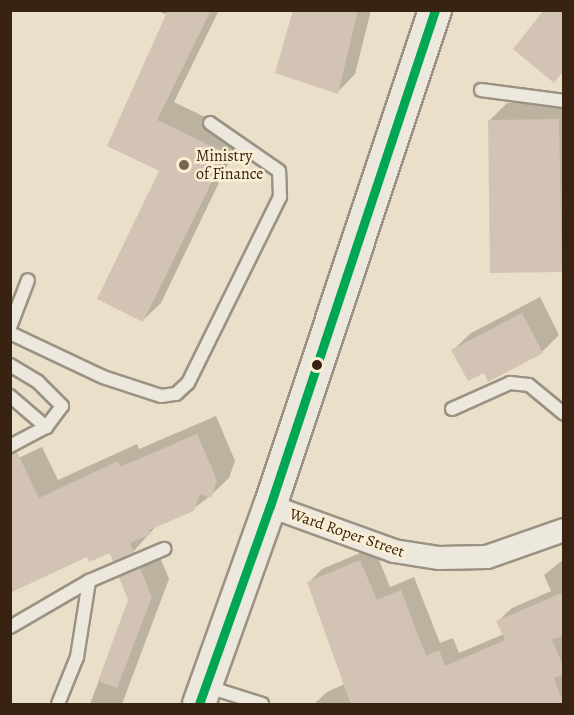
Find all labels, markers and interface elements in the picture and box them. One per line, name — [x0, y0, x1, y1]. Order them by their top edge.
place label: Ministry of Finance — [196, 146, 264, 184]
marker: Ministry of Finance — [177, 158, 191, 172]
unlabelled marker — [311, 359, 323, 371]
street label: Ward Roper Street — [287, 504, 407, 562]

